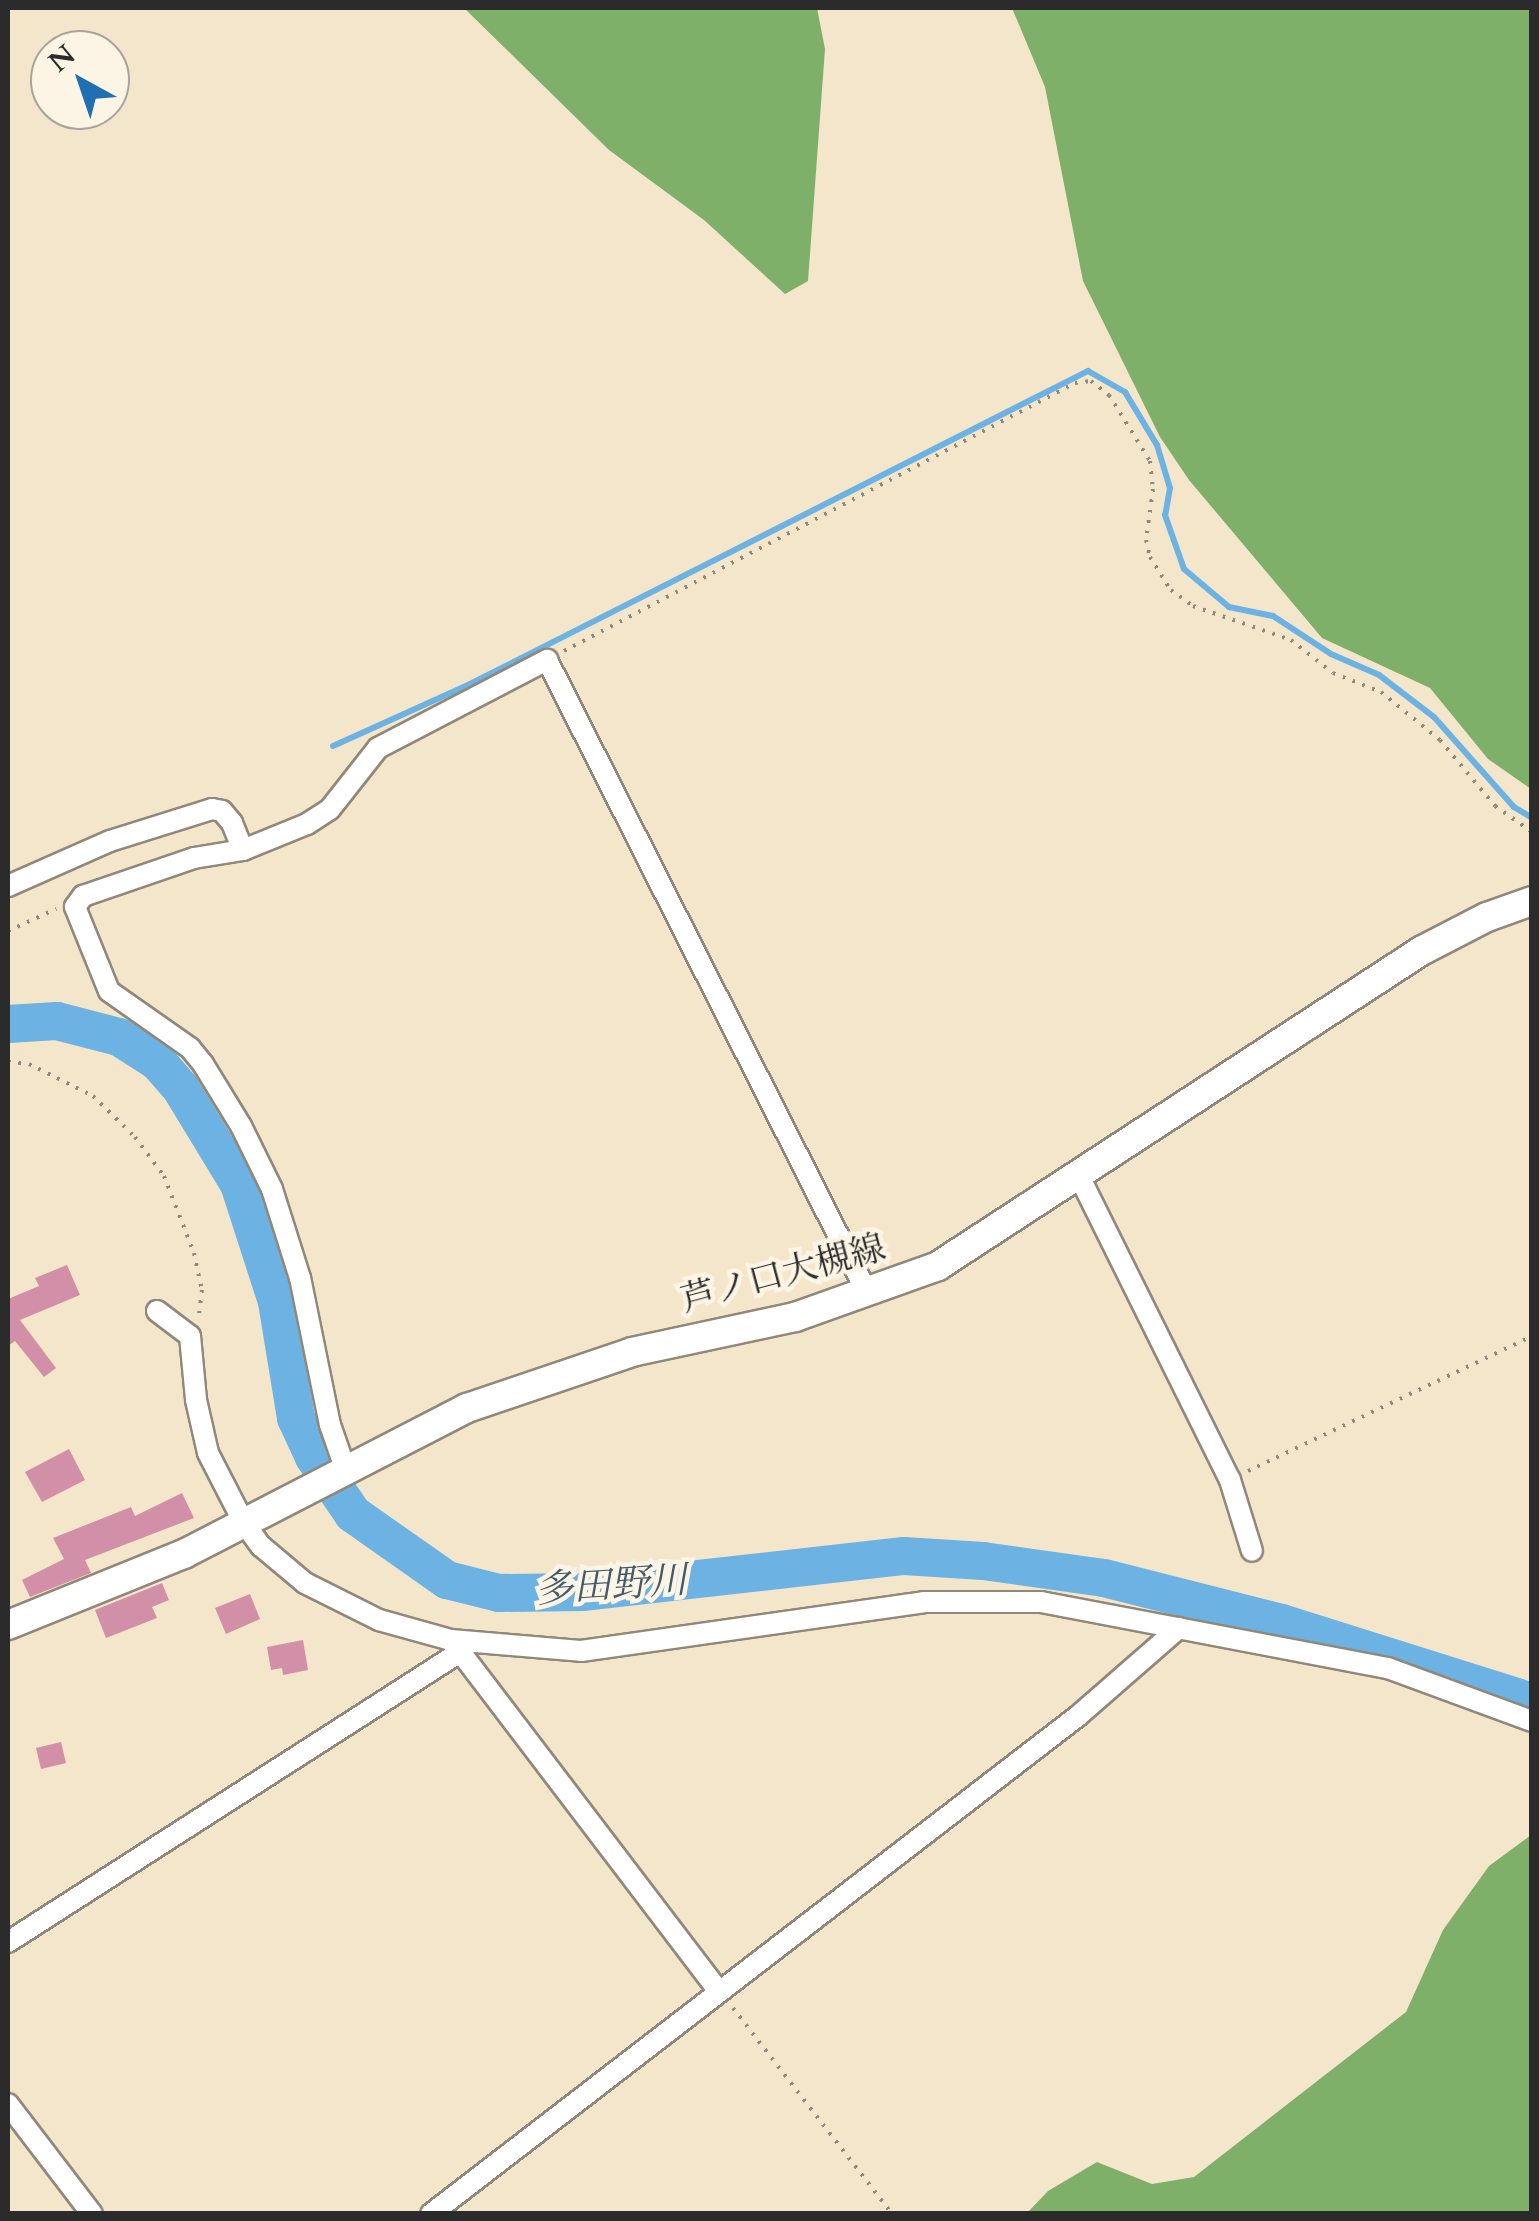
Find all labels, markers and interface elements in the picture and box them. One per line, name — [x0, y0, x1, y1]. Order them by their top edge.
north arrow — [30, 30, 130, 130]
text: N — [40, 36, 84, 81]
street label: 芦ノ口大槻線 — [676, 1227, 890, 1321]
water label: 多田野川 — [534, 1558, 688, 1614]

